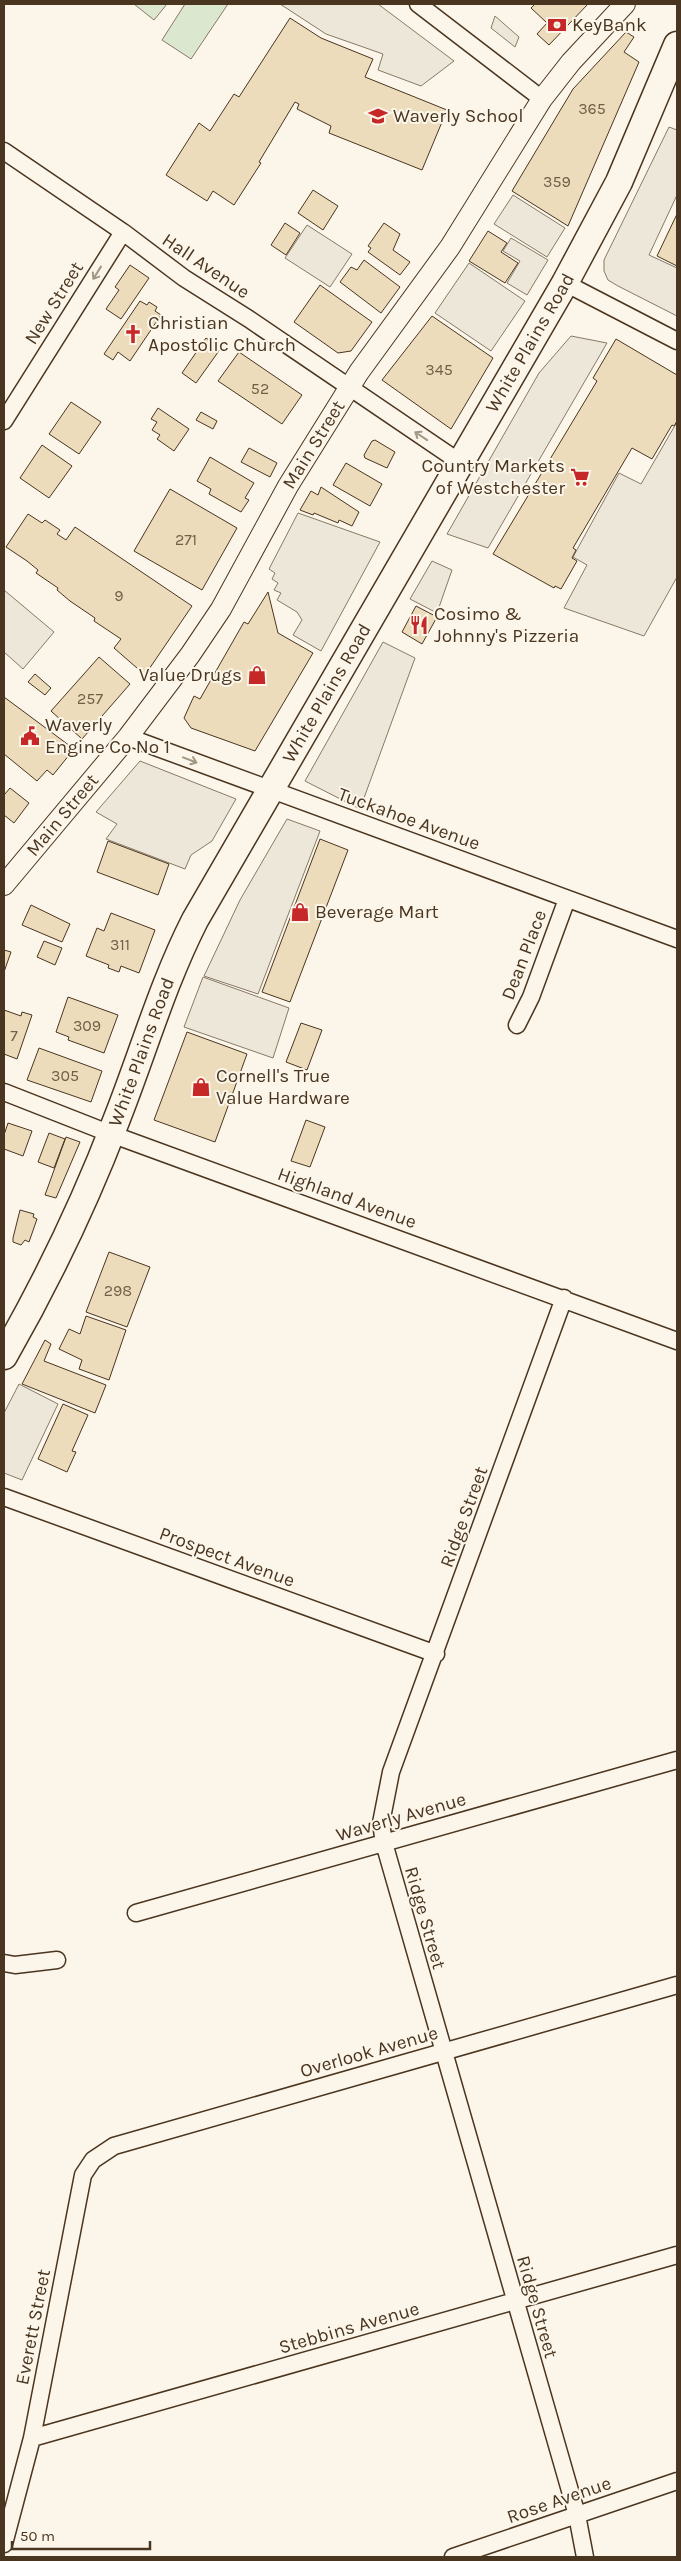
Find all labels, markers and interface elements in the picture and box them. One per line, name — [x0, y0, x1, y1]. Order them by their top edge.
bank icon: KeyBank — [546, 14, 568, 36]
place label: KeyBank — [572, 14, 647, 36]
house number: 365 — [578, 99, 606, 118]
school or university icon: Waverly School — [367, 105, 389, 127]
place label: Waverly School — [393, 105, 524, 127]
house number: 359 — [543, 172, 571, 191]
street label: Hall Avenue — [158, 229, 254, 303]
street label: New Street — [20, 258, 88, 348]
one-way arrow — [92, 266, 102, 280]
street label: White Plains Road — [481, 270, 579, 416]
place label: Christian Apostolic Church — [148, 312, 296, 356]
church icon: Christian Apostolic Church — [122, 323, 144, 345]
house number: 345 — [425, 360, 453, 379]
house number: 52 — [251, 379, 269, 398]
street label: Main Street — [278, 396, 350, 493]
one-way arrow — [414, 431, 428, 441]
place label: Country Markets of Westchester — [422, 455, 565, 499]
supermarket icon: Country Markets of Westchester — [569, 466, 591, 488]
house number: 271 — [175, 530, 197, 549]
house number: 9 — [114, 586, 124, 605]
place label: Cosimo & Johnny's Pizzeria — [434, 603, 579, 647]
restaurant icon: Cosimo & Johnny's Pizzeria — [408, 614, 430, 636]
street label: White Plains Road — [278, 620, 376, 767]
place label: Value Drugs — [139, 664, 242, 686]
shop icon: Value Drugs — [246, 664, 268, 686]
house number: 257 — [77, 689, 103, 708]
place label: Waverly Engine Co No 1 — [45, 714, 170, 758]
public building icon: Waverly Engine Co No 1 — [19, 725, 41, 747]
one-way arrow — [182, 755, 197, 765]
street label: Main Street — [22, 770, 103, 861]
street label: Tuckahoe Avenue — [335, 783, 483, 855]
shop icon: Beverage Mart — [289, 901, 311, 923]
place label: Beverage Mart — [315, 901, 439, 923]
street label: Dean Place — [497, 907, 551, 1003]
house number: 311 — [110, 935, 130, 954]
street label: White Plains Road — [104, 974, 179, 1130]
house number: 309 — [73, 1016, 101, 1035]
house number: 7 — [10, 1026, 18, 1045]
place label: Cornell's True Value Hardware — [216, 1065, 350, 1109]
house number: 305 — [51, 1066, 79, 1085]
shop icon: Cornell's True Value Hardware — [190, 1076, 212, 1098]
street label: Highland Avenue — [275, 1163, 419, 1233]
house number: 298 — [104, 1281, 132, 1300]
street label: Ridge Street — [436, 1464, 492, 1570]
street label: Prospect Avenue — [156, 1522, 298, 1592]
street label: Waverly Avenue — [333, 1788, 469, 1846]
street label: Ridge Street — [400, 1864, 450, 1972]
street label: Overlook Avenue — [298, 2022, 440, 2082]
street label: Ridge Street — [512, 2253, 562, 2361]
street label: Everett Street — [11, 2267, 55, 2387]
street label: Stebbins Avenue — [276, 2297, 422, 2359]
street label: Rose Avenue — [504, 2472, 614, 2528]
scale bar — [12, 2518, 150, 2550]
text: 50 m — [20, 2527, 55, 2545]

